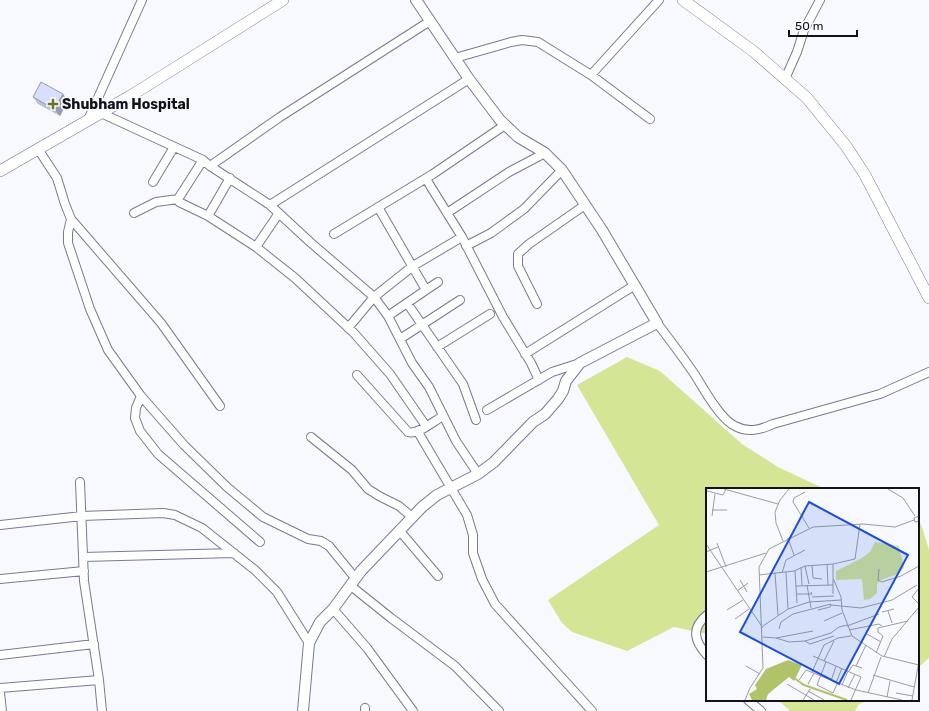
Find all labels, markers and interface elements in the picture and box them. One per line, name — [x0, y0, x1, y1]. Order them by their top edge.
scale bar — [789, 12, 857, 38]
text: 50 m — [795, 19, 823, 33]
place label: Shubham Hospital — [62, 96, 190, 113]
marker: Shubham Hospital — [47, 98, 59, 110]
inset map — [706, 488, 919, 701]

